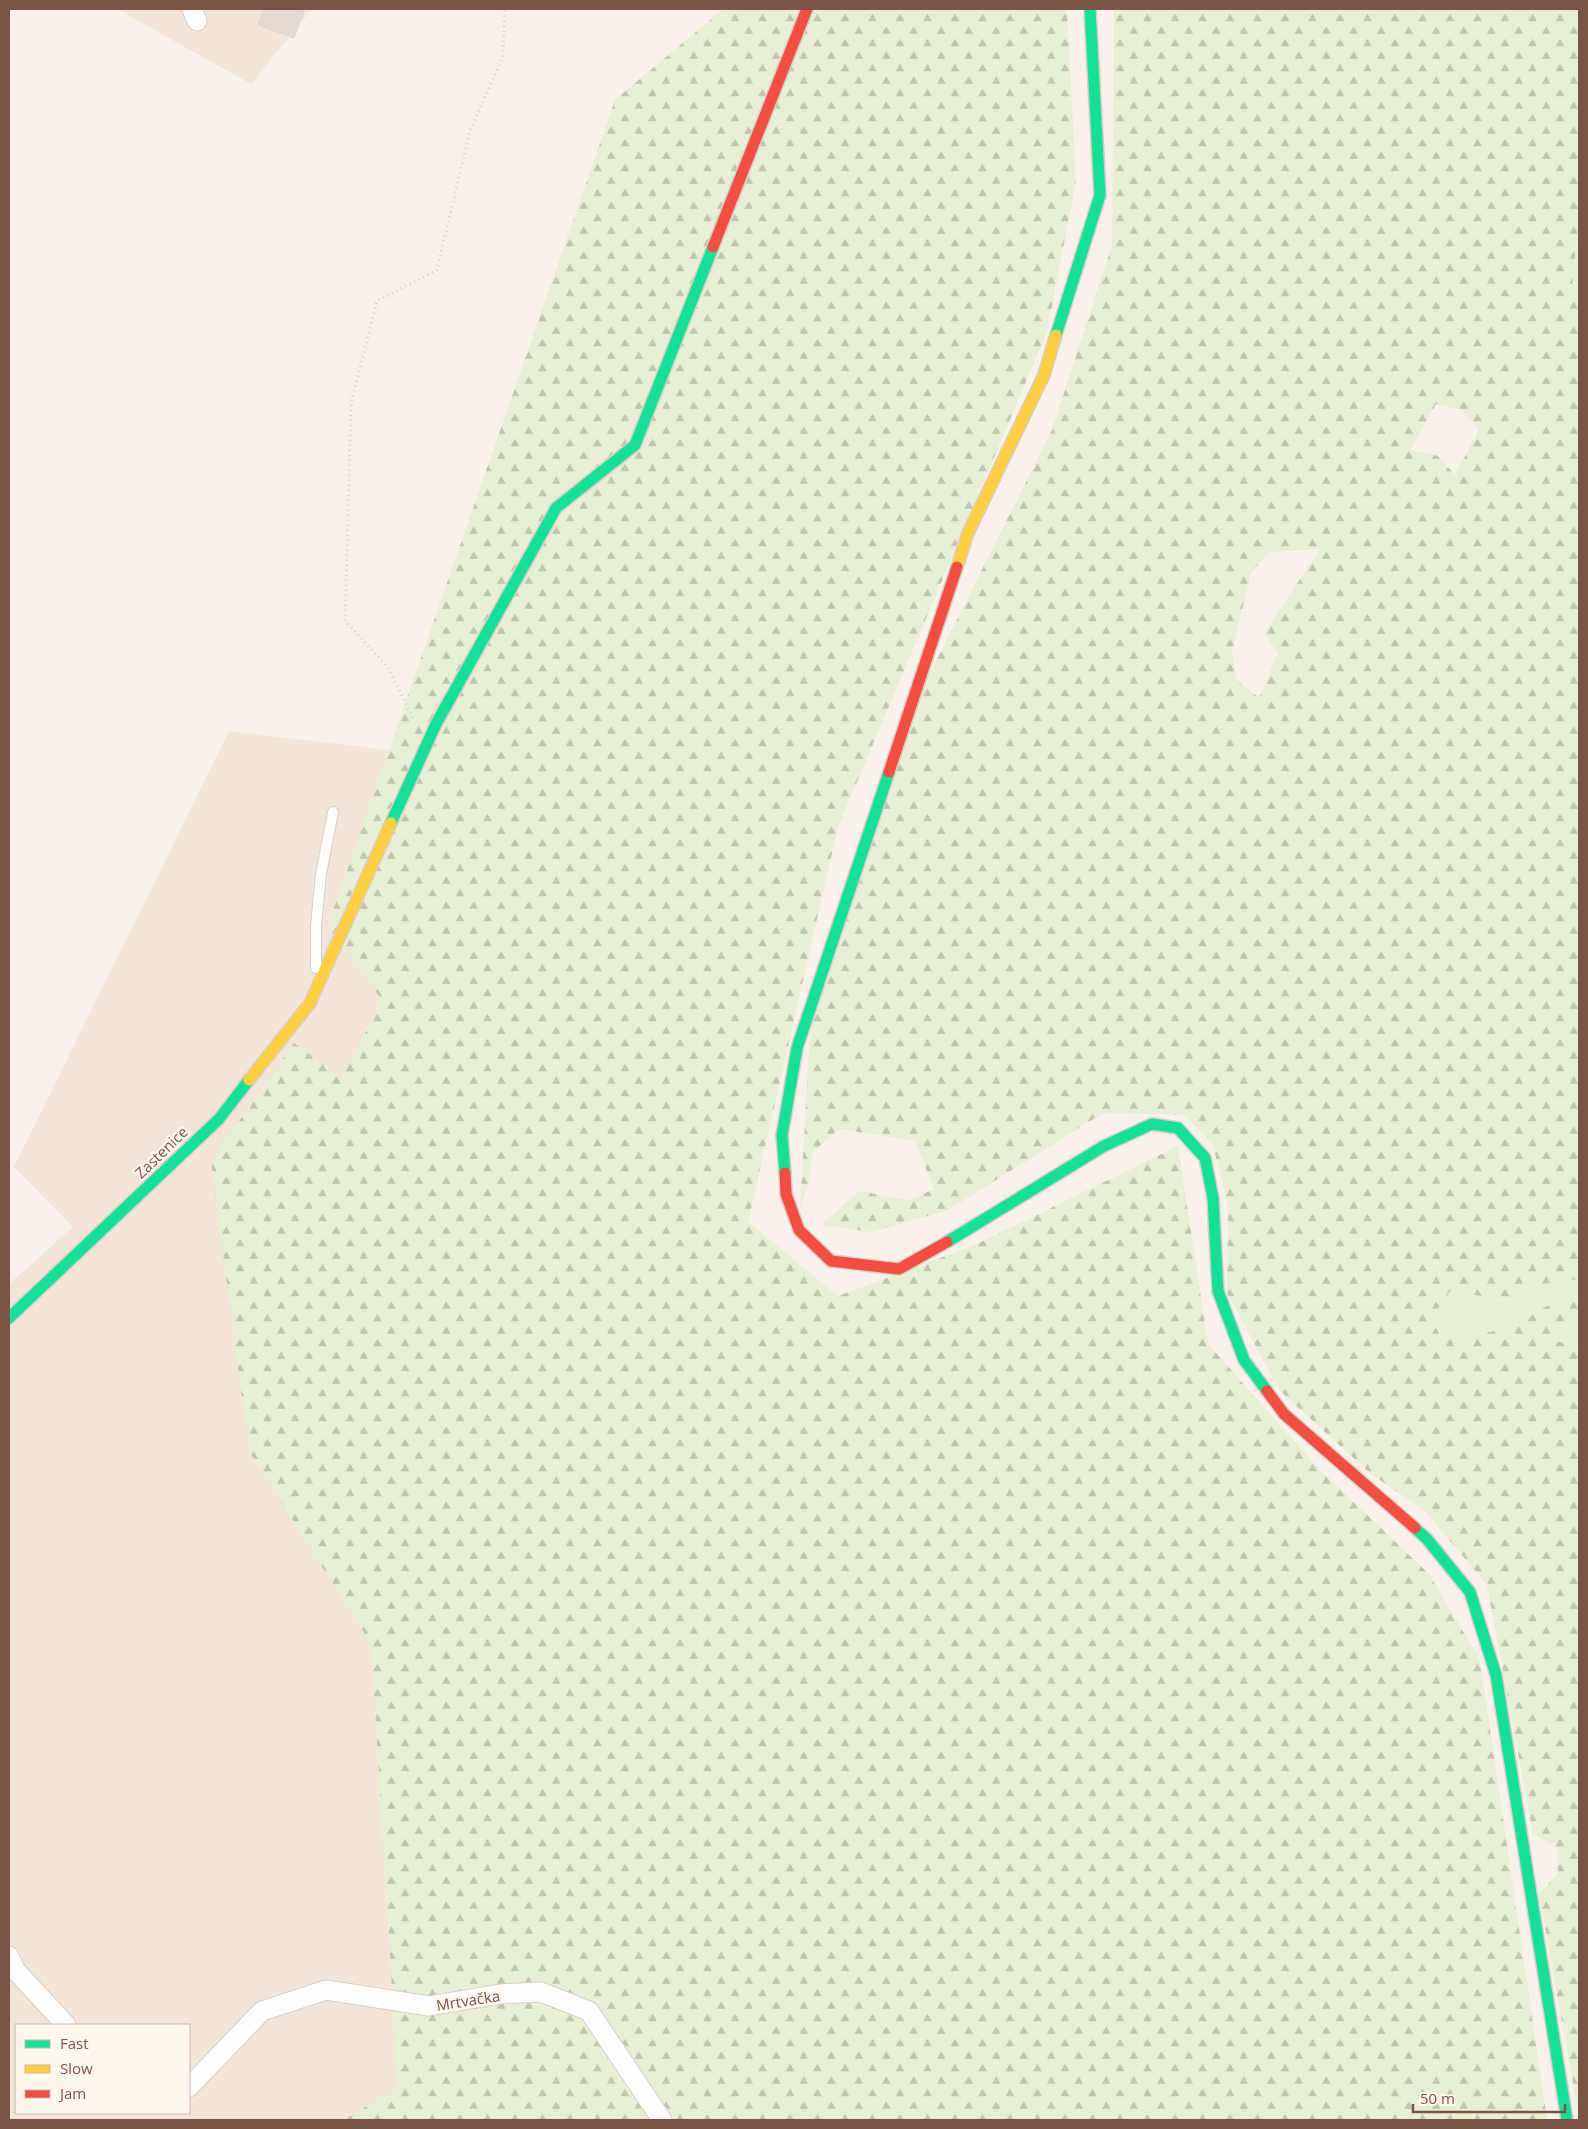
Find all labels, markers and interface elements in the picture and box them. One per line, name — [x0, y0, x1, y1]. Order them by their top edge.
street label: Zastenice — [130, 1122, 192, 1182]
street label: Mrtvačka — [435, 1985, 501, 2015]
legend — [15, 2024, 190, 2114]
text: Fast — [60, 2033, 89, 2053]
text: Slow — [60, 2058, 93, 2078]
scale bar — [1413, 2082, 1566, 2114]
text: Jam — [58, 2083, 86, 2103]
text: 50 m — [1420, 2088, 1455, 2108]

